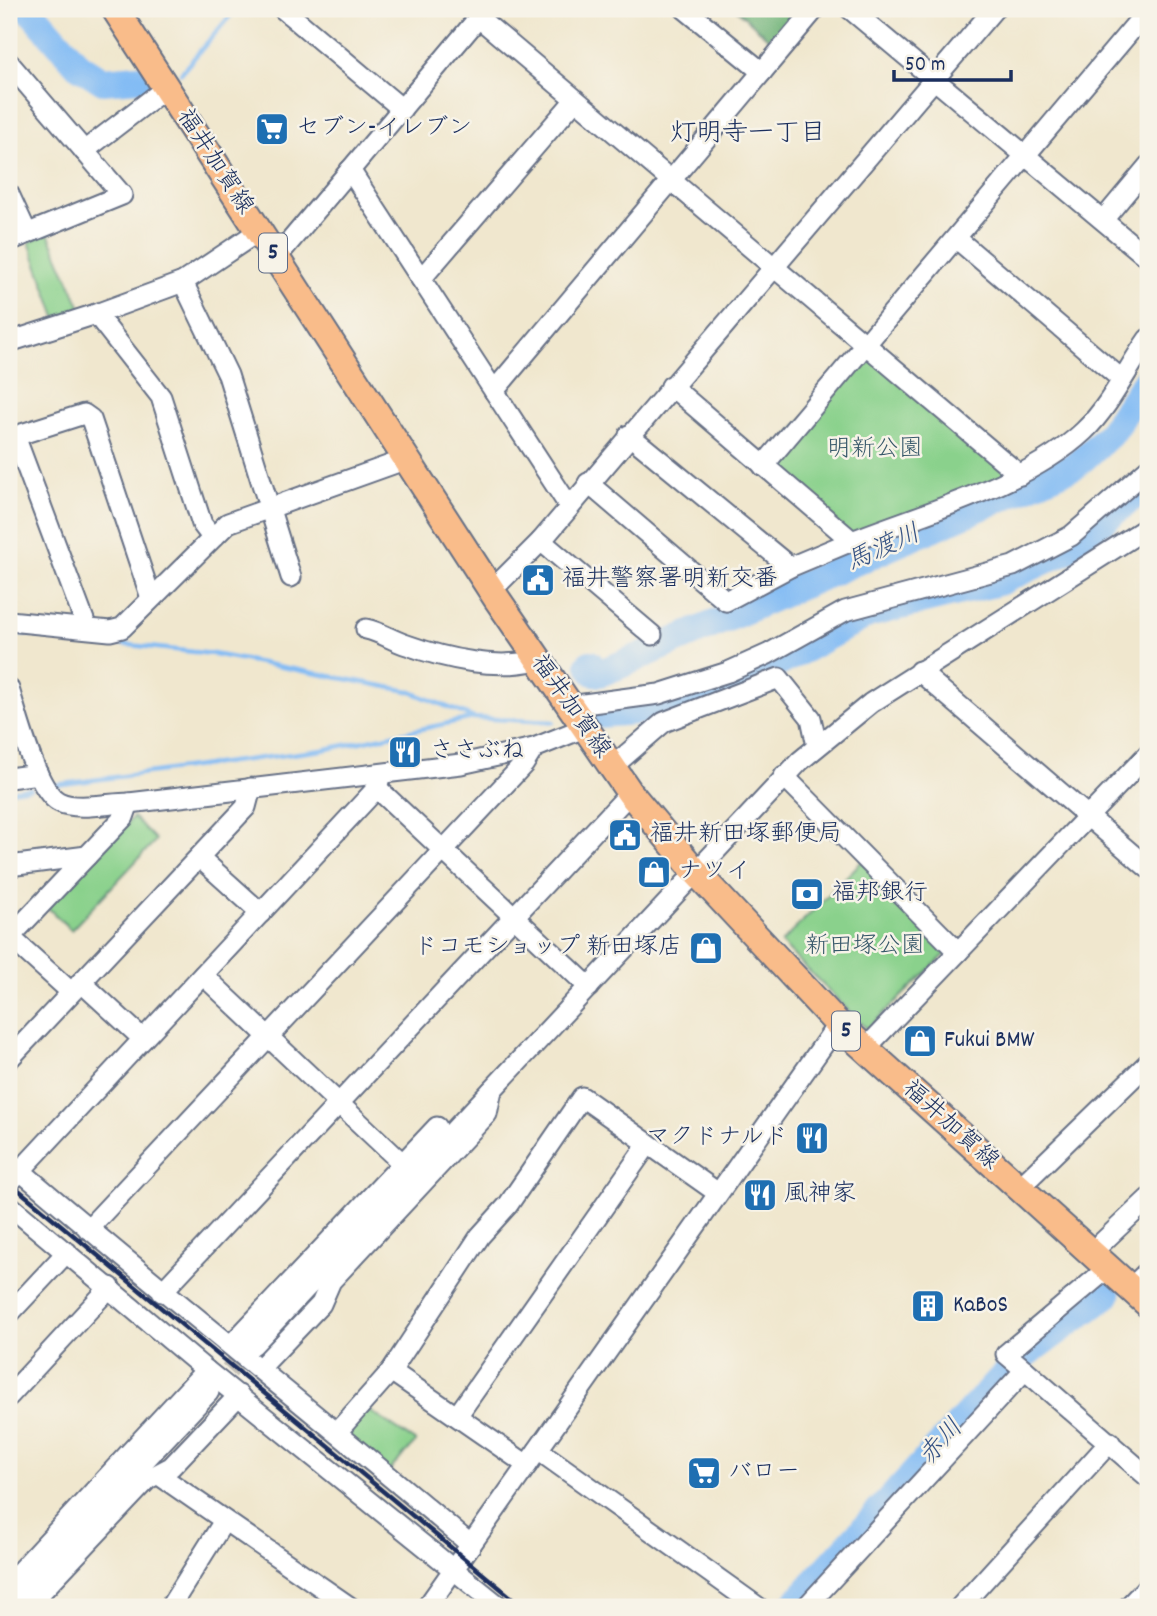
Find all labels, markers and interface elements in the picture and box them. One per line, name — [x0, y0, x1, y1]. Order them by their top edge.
scale bar — [894, 38, 1012, 82]
text: 50 m — [905, 51, 945, 81]
street label: 福井加賀線 — [167, 102, 261, 222]
supermarket icon: セブン-イレブン — [253, 110, 291, 148]
place label: セブン-イレブン — [296, 112, 472, 146]
district label: 灯明寺一丁目 — [670, 116, 826, 153]
road number: 5 — [259, 234, 287, 272]
park label: 明新公園 — [827, 433, 923, 467]
water label: 馬渡川 — [841, 516, 927, 582]
public building icon: 福井警察署明新交番 — [519, 561, 557, 599]
place label: 福井警察署明新交番 — [562, 563, 778, 597]
street label: 福井加賀線 — [522, 648, 618, 766]
restaurant icon: ささぶね — [386, 733, 424, 771]
place label: ささぶね — [430, 735, 525, 769]
public building icon: 福井新田塚郵便局 — [606, 816, 644, 854]
place label: 福井新田塚郵便局 — [650, 818, 842, 852]
shop icon: ナツイ — [635, 853, 673, 891]
place label: ナツイ — [678, 855, 750, 889]
bank icon: 福邦銀行 — [788, 875, 826, 913]
place label: 福邦銀行 — [832, 877, 928, 911]
shop icon: ドコモショップ 新田塚店 — [687, 929, 725, 967]
park label: 新田塚公園 — [805, 930, 925, 964]
place label: ドコモショップ 新田塚店 — [413, 931, 682, 965]
road number: 5 — [832, 1012, 860, 1050]
shop icon: Fukui BMW — [901, 1022, 939, 1060]
place label: Fukui BMW — [944, 1024, 1035, 1058]
street label: 福井加賀線 — [894, 1073, 1006, 1179]
restaurant icon: マクドナルド — [793, 1119, 831, 1157]
place label: マクドナルド — [646, 1121, 788, 1155]
restaurant icon: 風神家 — [741, 1176, 779, 1214]
place label: 風神家 — [784, 1178, 856, 1212]
building icon: KaBoS — [909, 1287, 947, 1325]
place label: KaBoS — [953, 1289, 1008, 1323]
water label: 赤川 — [911, 1411, 973, 1475]
supermarket icon: バロー — [685, 1454, 723, 1492]
place label: バロー — [728, 1456, 800, 1490]

